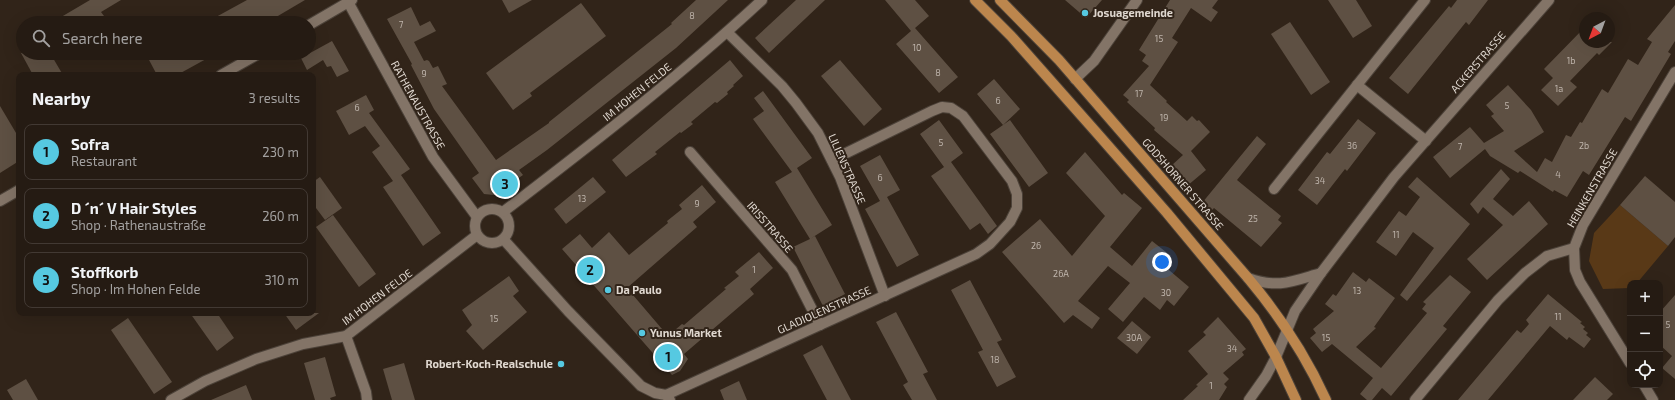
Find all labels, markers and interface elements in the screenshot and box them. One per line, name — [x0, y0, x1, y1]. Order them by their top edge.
place label: Josuagemeinde — [1093, 6, 1173, 19]
marker: Josuagemeinde — [1080, 8, 1090, 18]
house number: 8 — [689, 10, 695, 21]
north arrow — [1579, 12, 1615, 48]
search box — [16, 16, 316, 60]
house number: 7 — [399, 19, 404, 30]
icon: search — [30, 27, 52, 49]
street label: ACKERSTRASSE — [1447, 28, 1508, 95]
text: Search here — [62, 29, 143, 47]
house number: 15 — [1155, 33, 1163, 44]
house number: 10 — [912, 42, 922, 53]
house number: 1b — [1567, 55, 1575, 66]
street label: RATHENAUSTRASSE — [389, 58, 448, 151]
street label: IM HOHEN FELDE — [600, 60, 674, 123]
house number: 8 — [935, 67, 941, 78]
house number: 9 — [421, 68, 427, 79]
house number: 1a — [1555, 83, 1563, 94]
text: Nearby — [32, 88, 90, 108]
house number: 17 — [1135, 88, 1143, 99]
text: 3 results — [249, 90, 300, 106]
house number: 6 — [995, 95, 1001, 106]
house number: 5 — [1505, 100, 1510, 111]
house number: 6 — [354, 102, 360, 113]
house number: 19 — [1160, 112, 1168, 123]
street label: LILIENSTRASSE — [826, 132, 869, 206]
text: Sofra — [71, 135, 110, 153]
street label: GODSHORNER STRASSE — [1140, 135, 1227, 232]
house number: 5 — [939, 137, 944, 148]
house number: 36 — [1347, 140, 1357, 151]
house number: 2b — [1579, 140, 1589, 151]
house number: 7 — [1458, 141, 1463, 152]
text: 1 — [43, 144, 49, 160]
text: 230 m — [262, 144, 299, 160]
street label: HEINKENSTRASSE — [1564, 146, 1619, 230]
text: Restaurant — [71, 153, 137, 169]
pin: 3 — [492, 169, 518, 199]
house number: 4 — [1555, 169, 1561, 180]
house number: 6 — [877, 172, 883, 183]
house number: 34 — [1315, 175, 1326, 186]
house number: 13 — [578, 193, 586, 204]
house number: 9 — [694, 198, 700, 209]
street label: IRISSTRASSE — [745, 198, 796, 255]
text: D ´n´ V Hair Styles — [71, 199, 197, 217]
text: 2 — [42, 208, 50, 224]
text: 260 m — [262, 208, 299, 224]
house number: 25 — [1248, 213, 1258, 224]
text: Shop · Rathenaustraße — [71, 217, 206, 233]
house number: 11 — [1392, 229, 1400, 240]
house number: 26 — [1031, 240, 1041, 251]
your location — [1152, 252, 1172, 272]
pin: 2 — [577, 255, 603, 285]
text: Stoffkorb — [71, 263, 138, 281]
house number: 1 — [752, 264, 756, 275]
street label: IM HOHEN FELDE — [339, 266, 414, 327]
house number: 26A — [1053, 268, 1069, 279]
text: 3 — [42, 272, 50, 288]
text: 310 m — [264, 272, 299, 288]
map controls — [1627, 280, 1663, 388]
button: + — [1627, 280, 1663, 316]
text: Shop · Im Hohen Felde — [71, 281, 200, 297]
place label: Da Paulo — [616, 283, 662, 296]
street label: GLADIOLENSTRASSE — [775, 283, 873, 336]
marker: Da Paulo — [603, 285, 613, 295]
house number: 13 — [1353, 285, 1361, 296]
house number: 30 — [1161, 287, 1171, 298]
house number: 11 — [1554, 311, 1562, 322]
house number: 15 — [490, 313, 498, 324]
button: − — [1627, 316, 1663, 352]
house number: 5 — [1666, 319, 1671, 330]
place label: Yunus Market — [650, 326, 722, 339]
marker: Yunus Market — [637, 328, 647, 338]
house number: 30A — [1126, 332, 1142, 343]
house number: 15 — [1322, 332, 1330, 343]
pin: 1 — [655, 342, 681, 372]
house number: 34 — [1227, 343, 1238, 354]
button: locate — [1627, 352, 1663, 388]
house number: 18 — [990, 354, 1000, 365]
place label: Robert-Koch-Realschule — [425, 357, 553, 370]
marker: Robert-Koch-Realschule — [556, 359, 566, 369]
house number: 1 — [1209, 380, 1213, 391]

